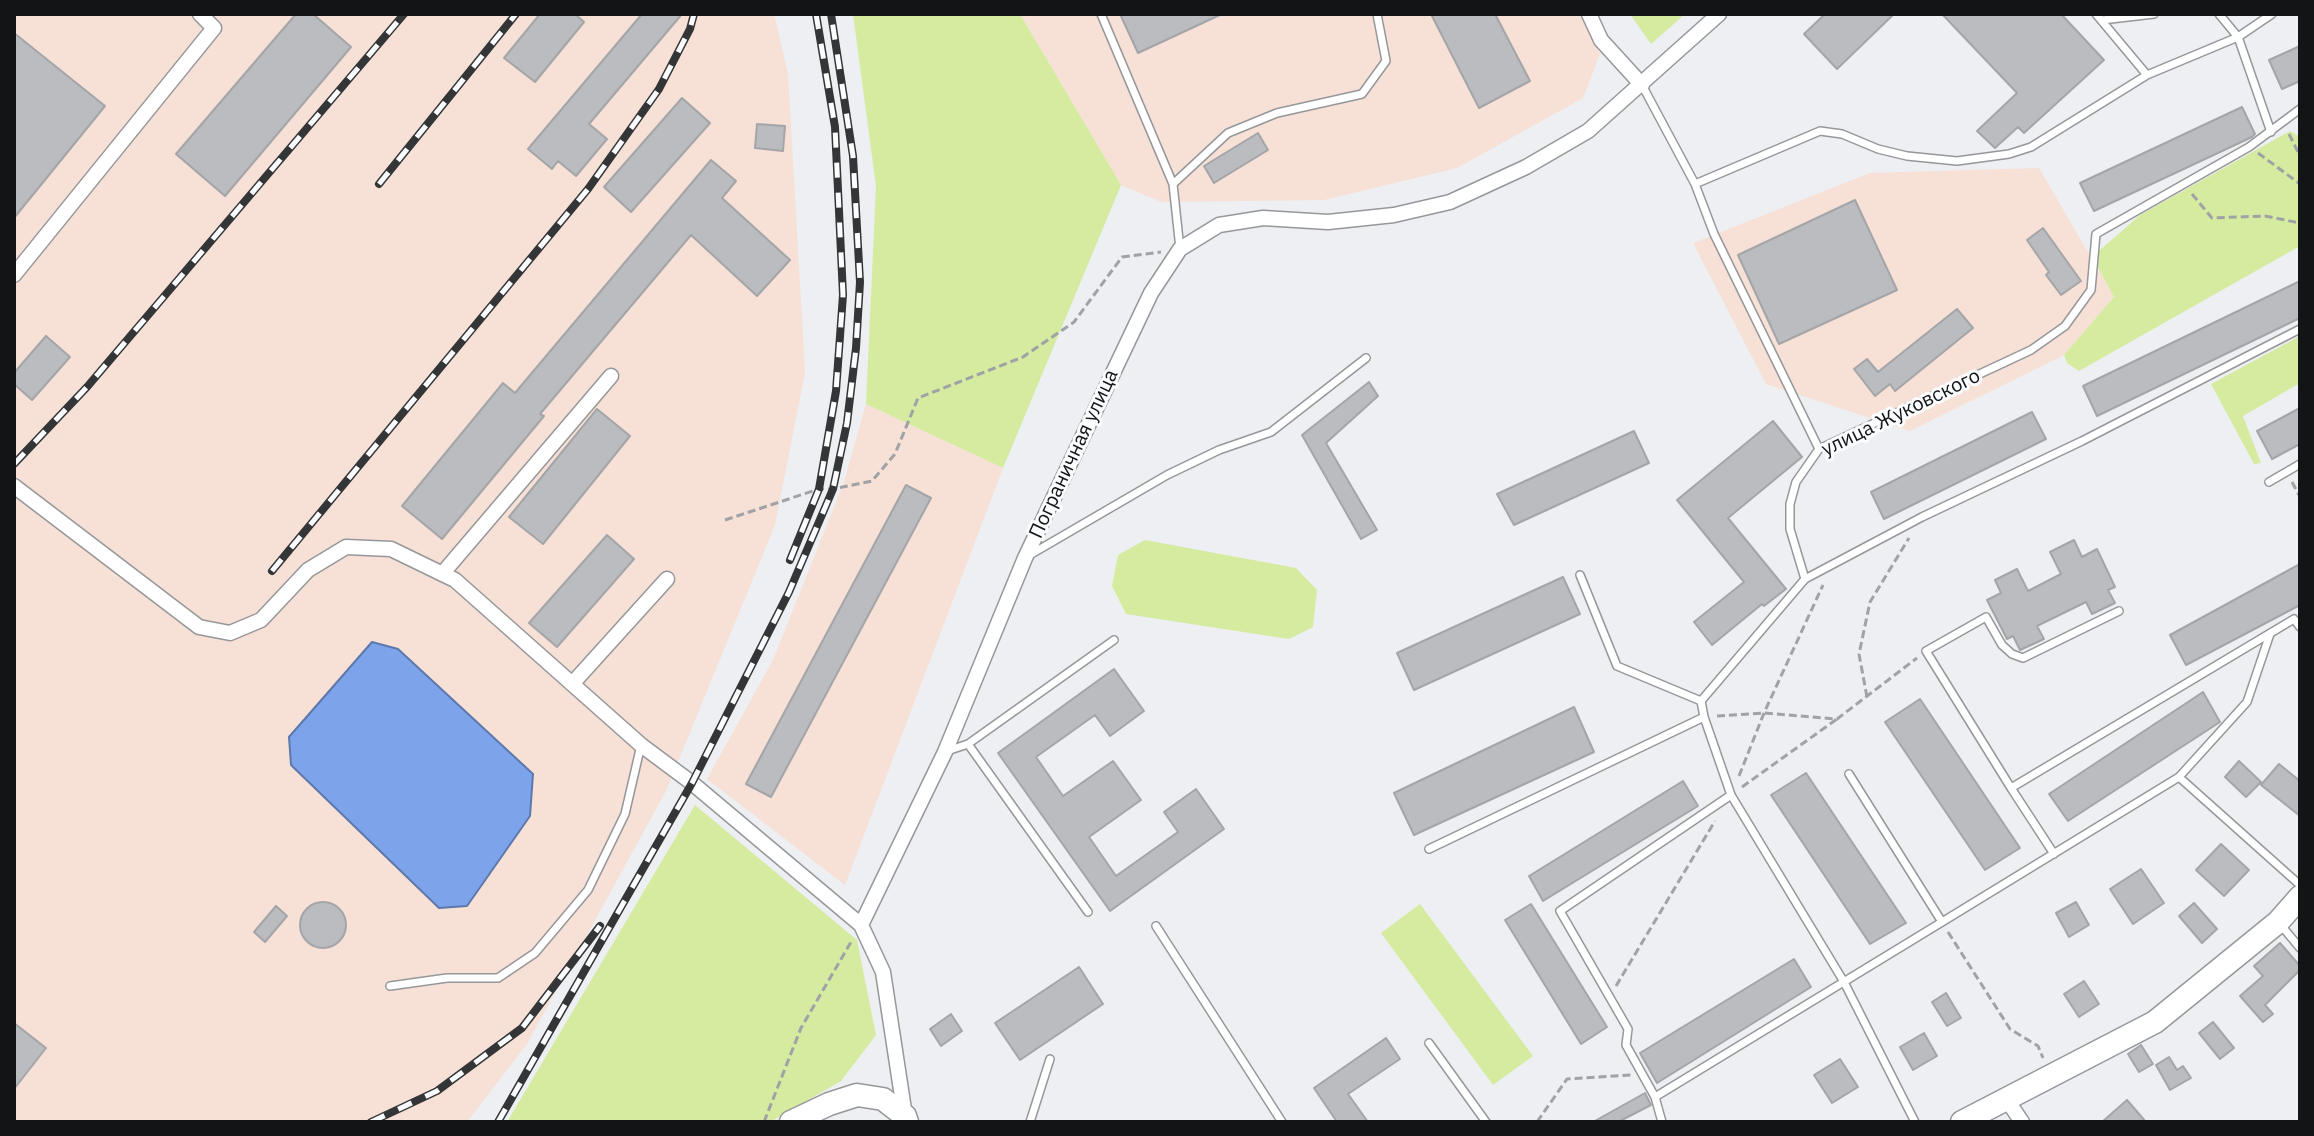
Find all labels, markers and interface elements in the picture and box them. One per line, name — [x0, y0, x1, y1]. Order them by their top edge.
street label: улица Жуковского — [1818, 364, 1984, 462]
street label: Пограничная улица — [1024, 366, 1124, 542]

